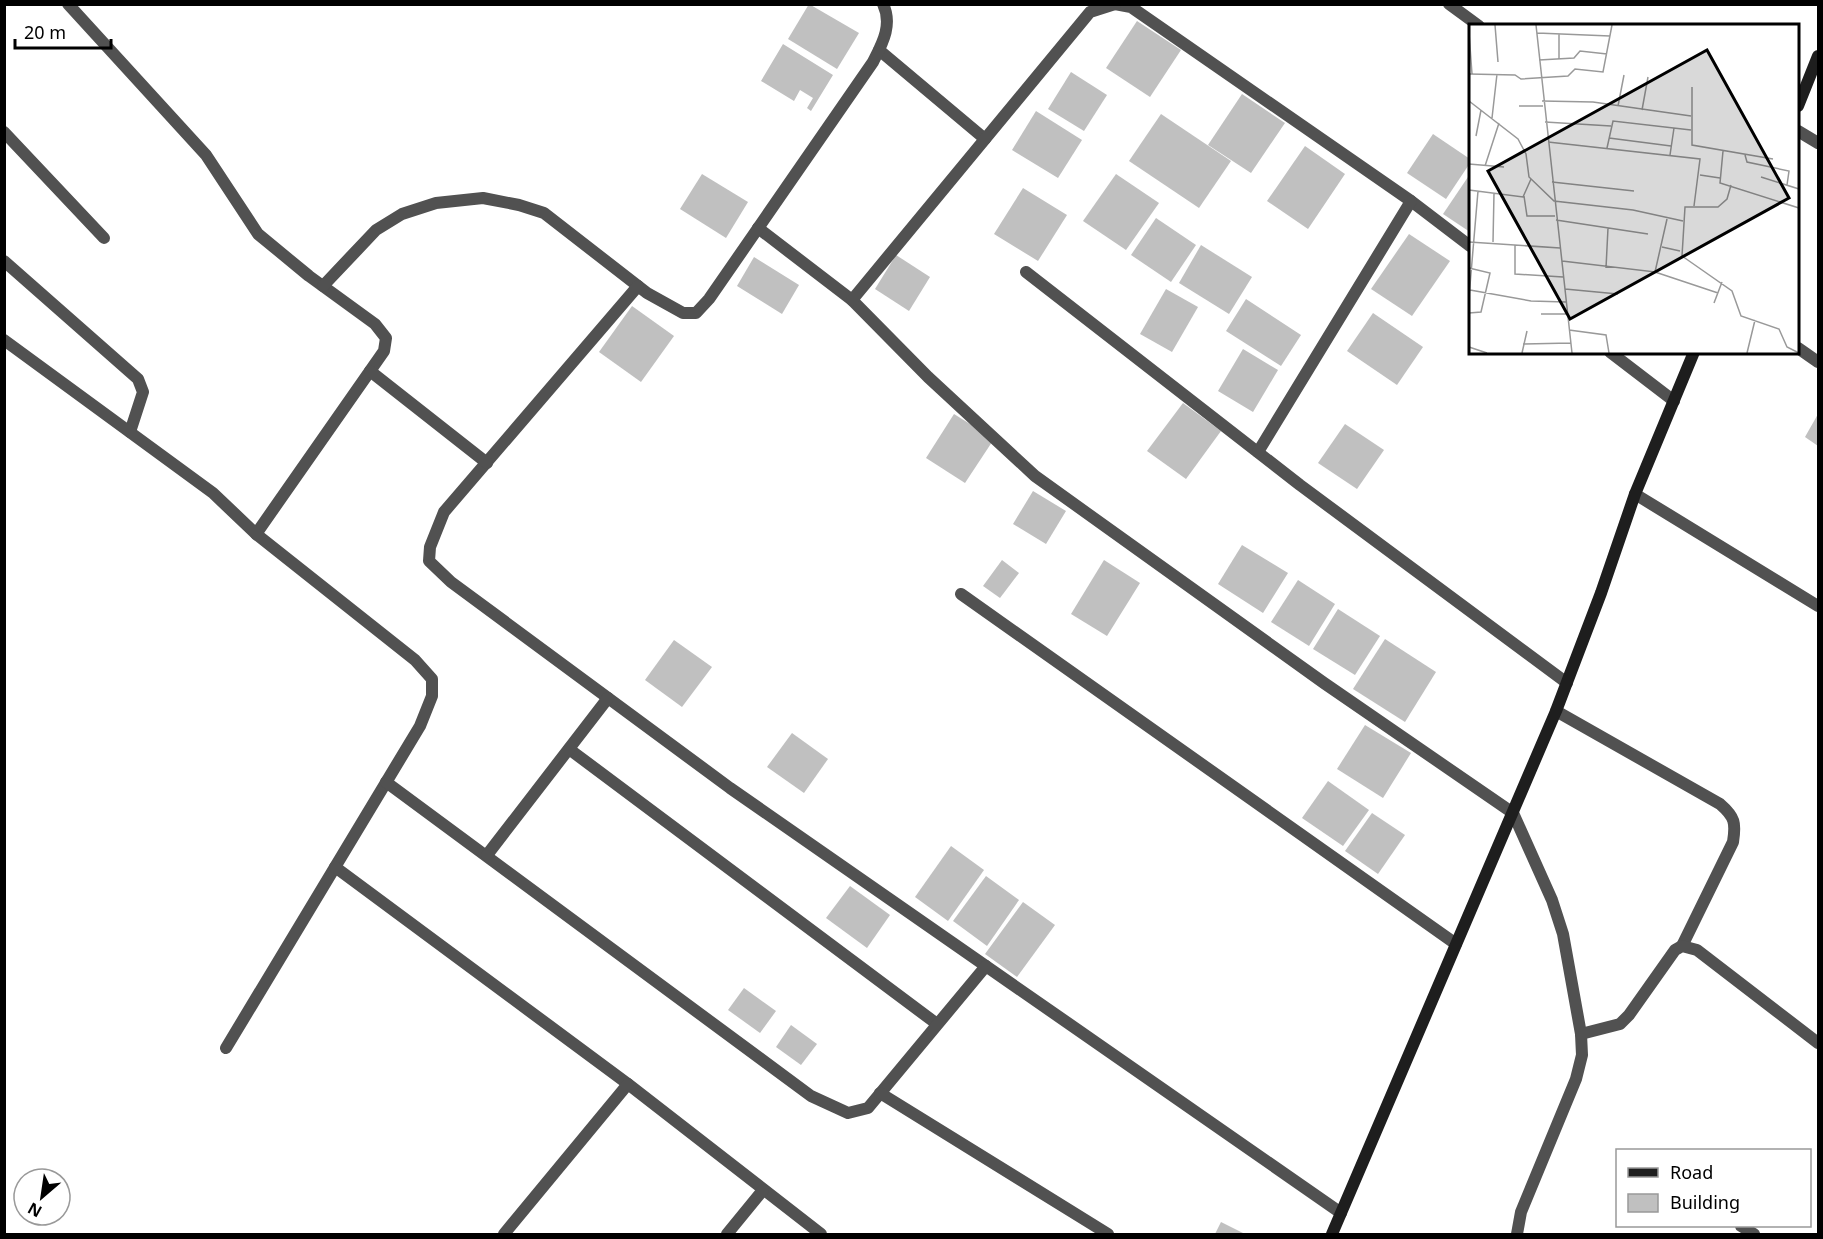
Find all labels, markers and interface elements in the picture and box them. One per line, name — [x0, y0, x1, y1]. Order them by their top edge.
scale bar — [15, 12, 111, 50]
text: 20 m — [24, 20, 66, 44]
inset map — [1469, 24, 1799, 354]
legend — [1616, 1149, 1811, 1227]
text: Road — [1670, 1160, 1713, 1184]
north arrow — [12, 1167, 72, 1227]
text: Building — [1670, 1190, 1740, 1214]
text: N — [24, 1197, 46, 1223]

